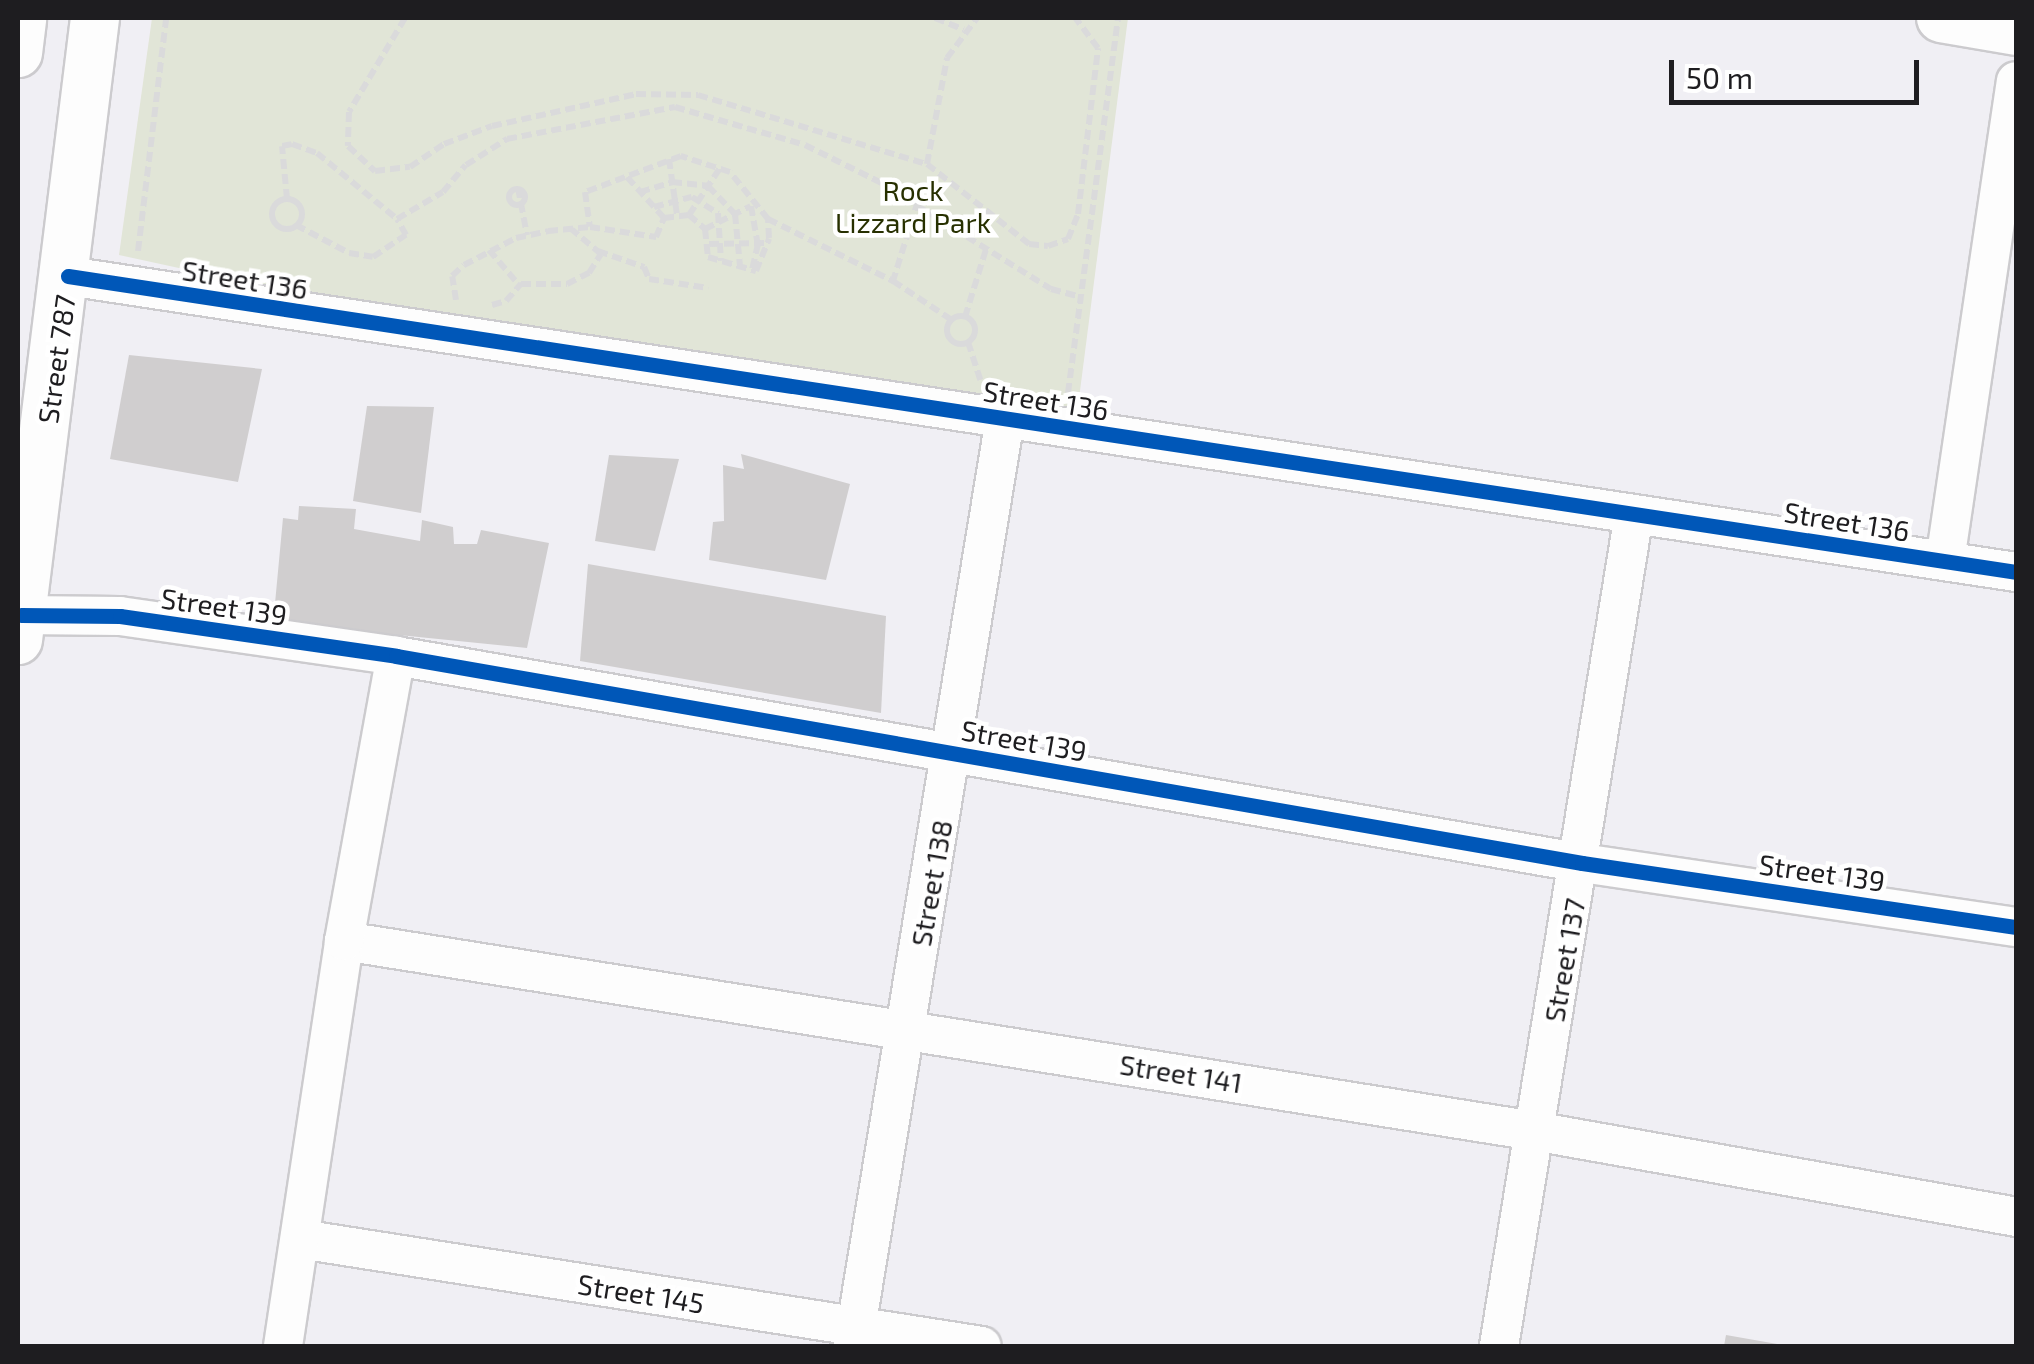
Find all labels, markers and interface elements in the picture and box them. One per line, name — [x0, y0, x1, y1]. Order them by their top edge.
scale bar — [1674, 40, 1924, 102]
text: 50 m — [1686, 59, 1753, 95]
park label: Rock Lizzard Park — [835, 173, 991, 239]
street label: Street 136 — [180, 252, 310, 306]
street label: Street 787 — [30, 292, 82, 426]
street label: Street 136 — [981, 373, 1111, 427]
street label: Street 136 — [1782, 494, 1912, 548]
street label: Street 139 — [159, 581, 289, 631]
street label: Street 139 — [959, 712, 1089, 768]
street label: Street 138 — [903, 817, 959, 949]
street label: Street 139 — [1757, 847, 1887, 897]
street label: Street 137 — [1537, 895, 1591, 1025]
street label: Street 141 — [1117, 1047, 1245, 1099]
street label: Street 145 — [575, 1266, 707, 1320]

